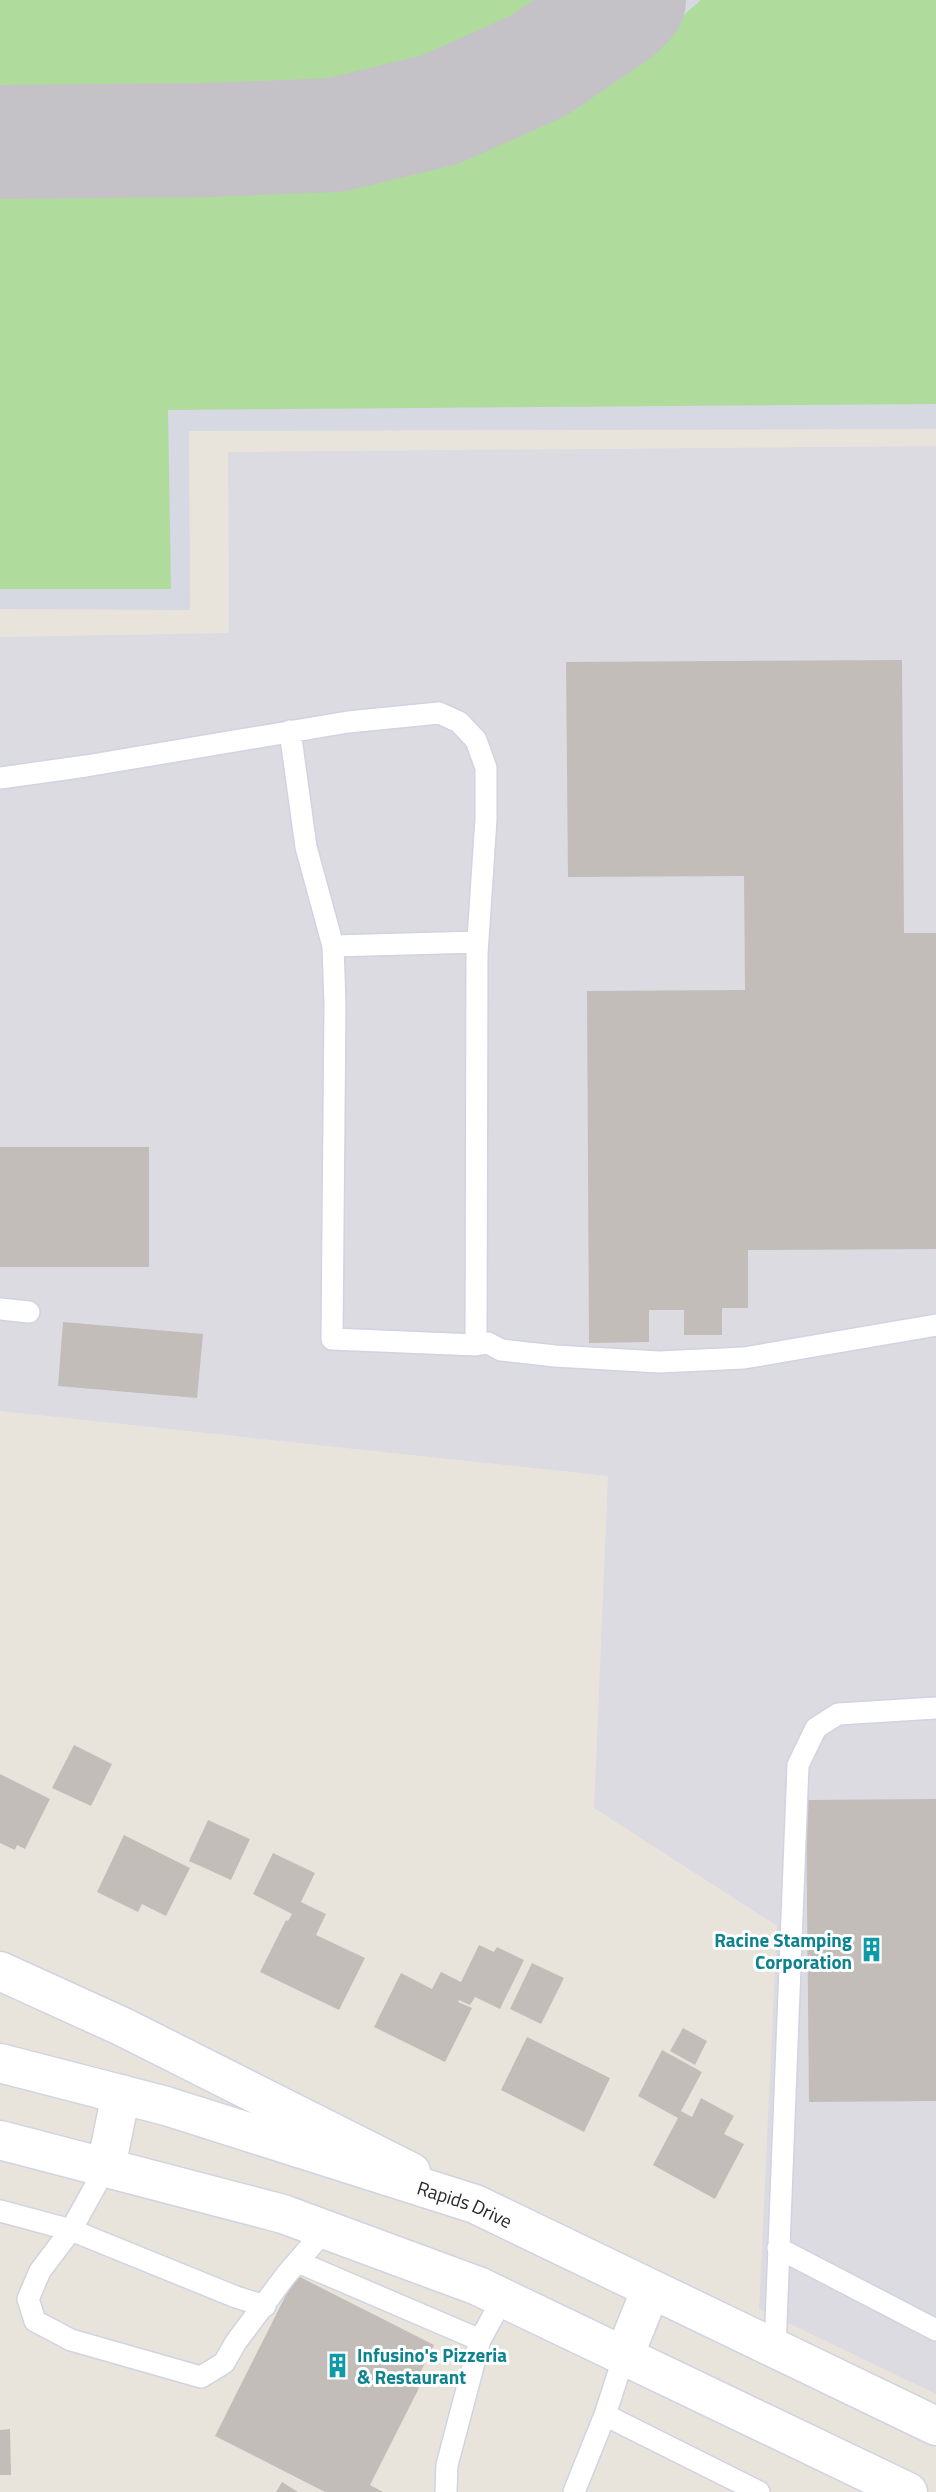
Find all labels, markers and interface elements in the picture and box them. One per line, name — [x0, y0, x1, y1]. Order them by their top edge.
place label: Racine Stamping Corporation — [714, 1925, 852, 1976]
building icon: Racine Stamping Corporation — [858, 1936, 886, 1964]
street label: Rapids Drive — [414, 2172, 518, 2235]
place label: Infusino's Pizzeria & Restaurant — [357, 2340, 507, 2391]
building icon: Infusino's Pizzeria & Restaurant — [323, 2351, 351, 2379]

